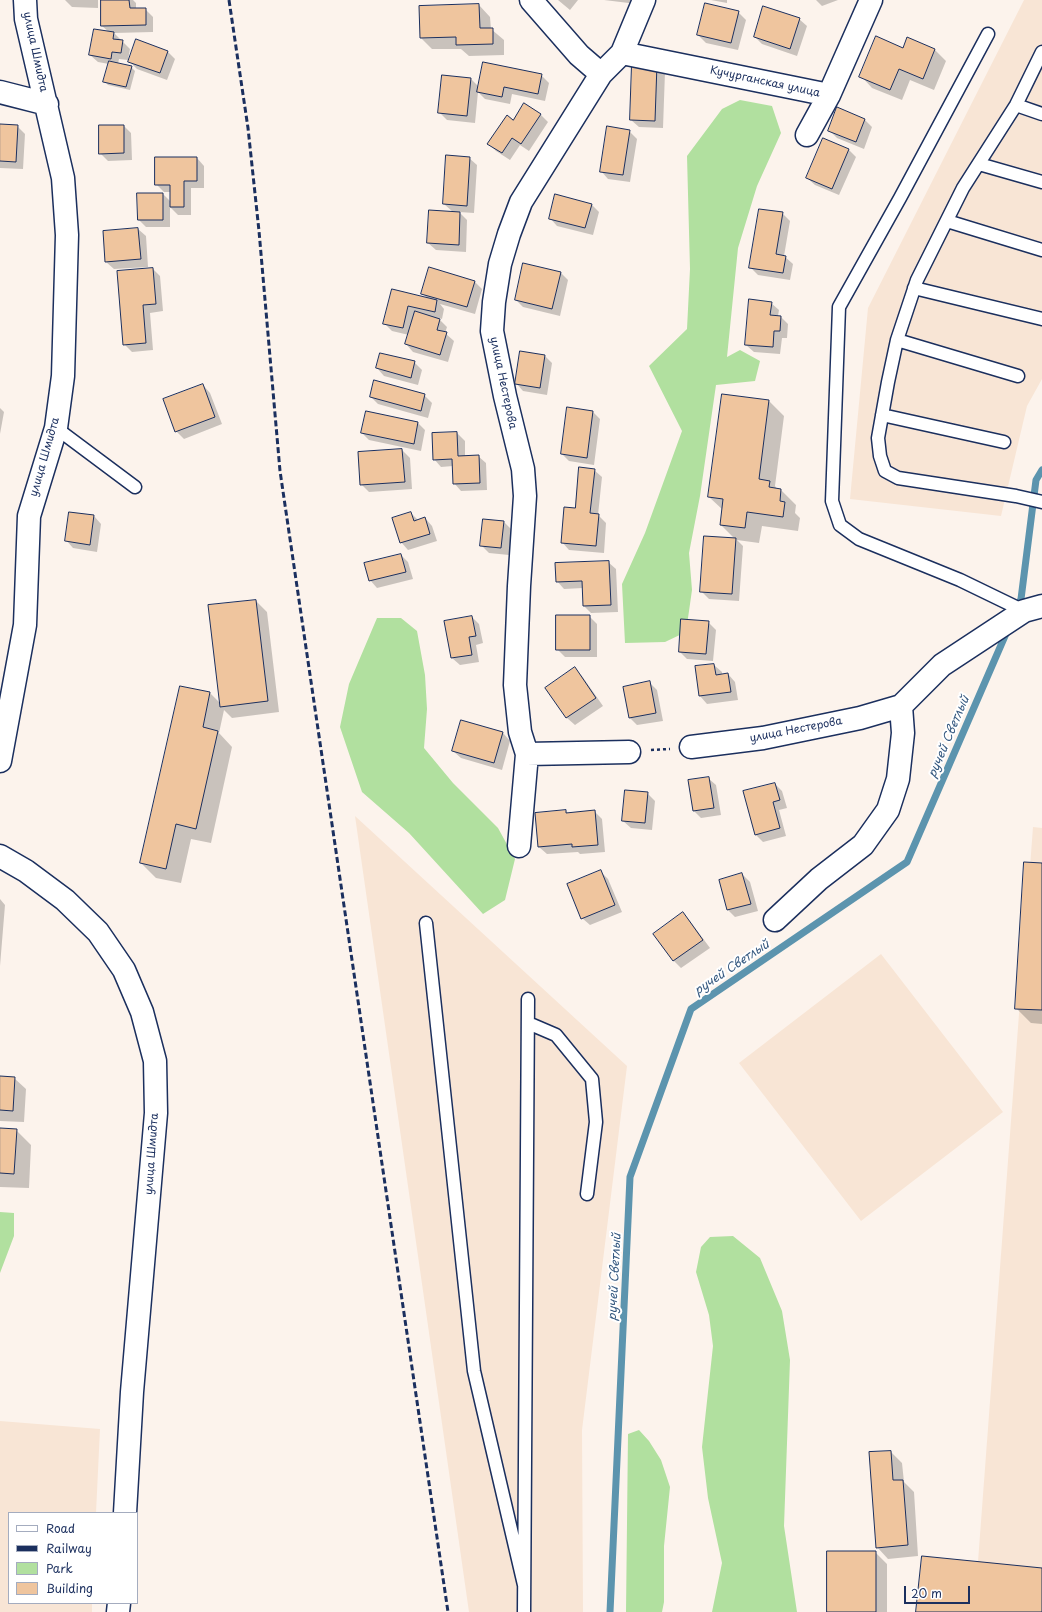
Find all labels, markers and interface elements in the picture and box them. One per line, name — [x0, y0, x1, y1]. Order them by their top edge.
street label: улица Шмидта — [20, 11, 50, 93]
street label: Кучурганская улица — [709, 64, 821, 100]
street label: улица Нестерова — [487, 336, 519, 430]
street label: улица Шмидта — [27, 416, 63, 498]
water label: ручей Светлый — [925, 694, 973, 780]
street label: улица Нестерова — [749, 715, 843, 745]
water label: ручей Светлый — [692, 938, 772, 998]
street label: улица Шмидта — [143, 1113, 161, 1195]
water label: ручей Светлый — [606, 1233, 624, 1321]
legend — [8, 1512, 138, 1604]
text: Road — [46, 1519, 75, 1537]
text: Railway — [46, 1539, 92, 1557]
text: Park — [46, 1559, 73, 1577]
scale bar — [906, 1578, 972, 1604]
text: Building — [46, 1579, 93, 1597]
text: 20 m — [911, 1584, 942, 1602]

